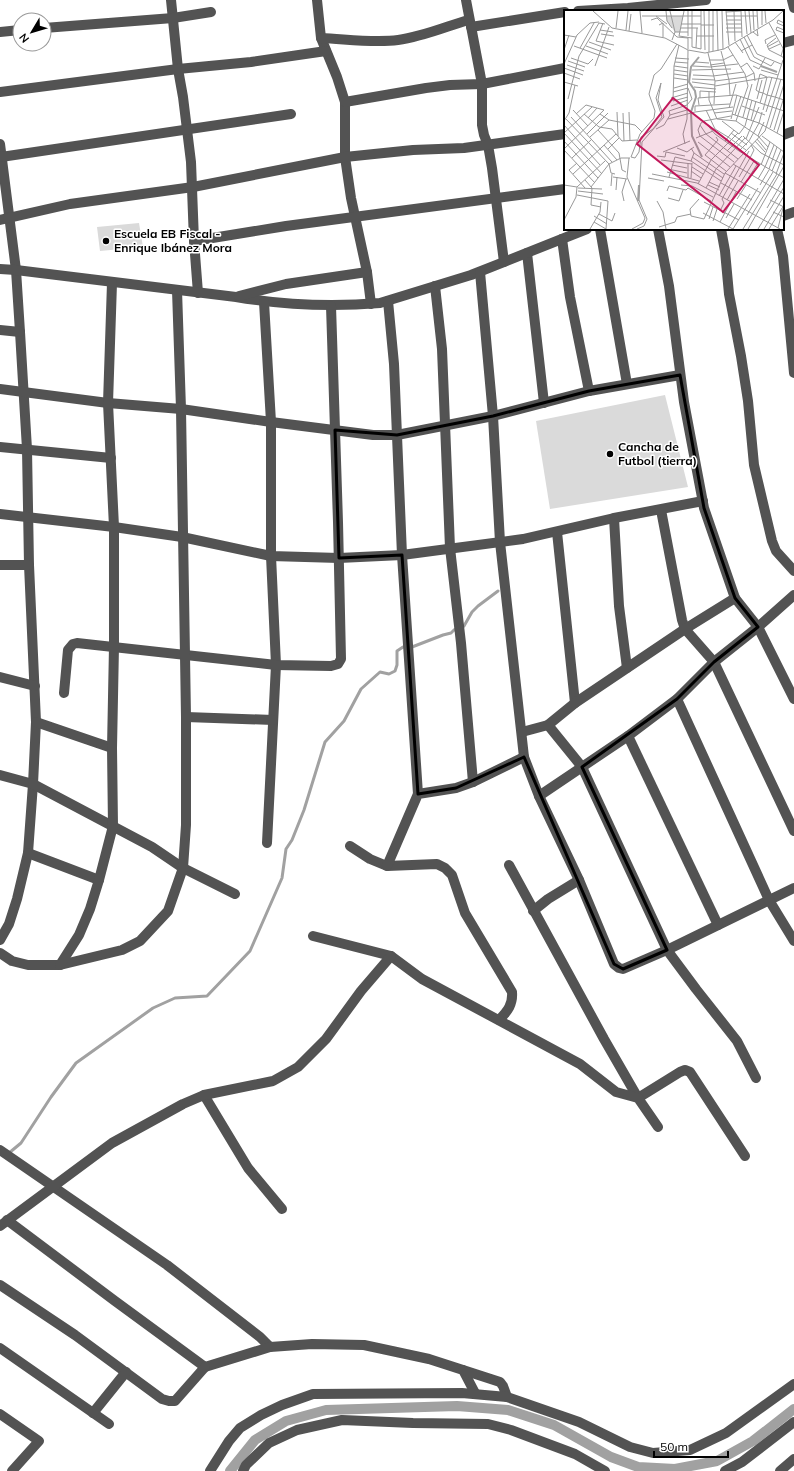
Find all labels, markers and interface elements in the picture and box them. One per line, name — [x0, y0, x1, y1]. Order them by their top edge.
inset map — [564, 10, 784, 230]
north arrow — [12, 12, 52, 52]
text: N — [16, 31, 32, 46]
place label: Escuela EB Fiscal - Enrique Ibánez Mora — [114, 226, 232, 255]
marker: Escuela EB Fiscal - Enrique Ibánez Mora — [101, 236, 111, 246]
place label: Cancha de Futbol (tierra) — [618, 439, 697, 468]
marker: Cancha de Futbol (tierra) — [605, 449, 615, 459]
scale bar — [654, 1433, 728, 1459]
text: 50 m — [660, 1439, 688, 1454]

